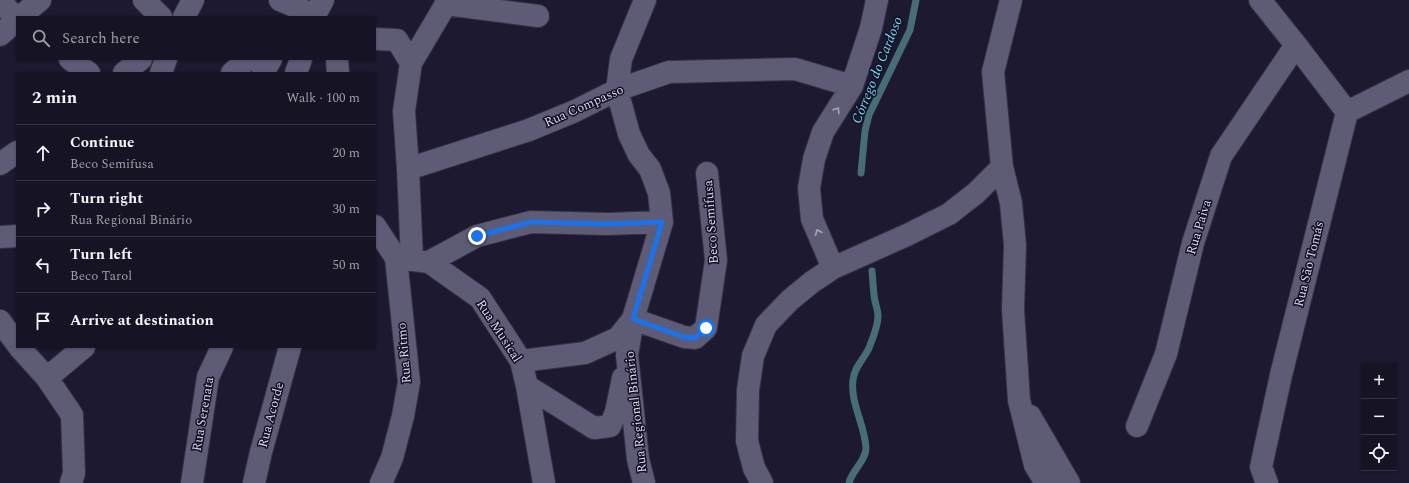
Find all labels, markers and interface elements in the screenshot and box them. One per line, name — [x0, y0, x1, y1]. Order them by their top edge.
water label: Córrego do Cardoso — [846, 13, 908, 127]
search box — [16, 16, 376, 60]
icon: search — [30, 27, 52, 49]
text: Search here — [62, 27, 140, 50]
street label: Rua Compasso — [541, 80, 627, 132]
text: 2 min — [32, 85, 77, 111]
text: Walk · 100 m — [286, 88, 360, 108]
one-way arrow — [832, 107, 840, 114]
text: Continue — [70, 131, 135, 154]
icon: ahead — [32, 142, 54, 164]
text: 20 m — [333, 143, 360, 163]
text: Beco Semifusa — [70, 154, 154, 174]
street label: Beco Semifusa — [698, 179, 724, 265]
text: Turn right — [70, 187, 143, 210]
street label: Rua Paiva — [1181, 196, 1217, 257]
icon: right — [32, 198, 54, 220]
text: 30 m — [333, 199, 360, 219]
text: Rua Regional Binário — [70, 210, 192, 230]
street label: Rua São Tomás — [1289, 219, 1329, 309]
route end — [468, 227, 486, 245]
one-way arrow — [815, 229, 823, 237]
text: Turn left — [70, 243, 132, 266]
icon: left — [32, 254, 54, 276]
text: 50 m — [333, 255, 360, 275]
text: Beco Tarol — [70, 266, 132, 286]
street label: Rua Musical — [471, 296, 527, 366]
text: Arrive at destination — [70, 309, 214, 332]
icon: arrive — [32, 310, 54, 332]
route start — [697, 319, 715, 337]
street label: Rua Ritmo — [391, 322, 417, 384]
street label: Rua Regional Binário — [620, 350, 652, 474]
map controls — [1361, 363, 1397, 471]
button: + — [1361, 363, 1397, 399]
street label: Rua Serenata — [187, 375, 219, 453]
street label: Rua Acorde — [253, 380, 289, 450]
button: − — [1361, 399, 1397, 435]
button: locate — [1361, 435, 1397, 471]

